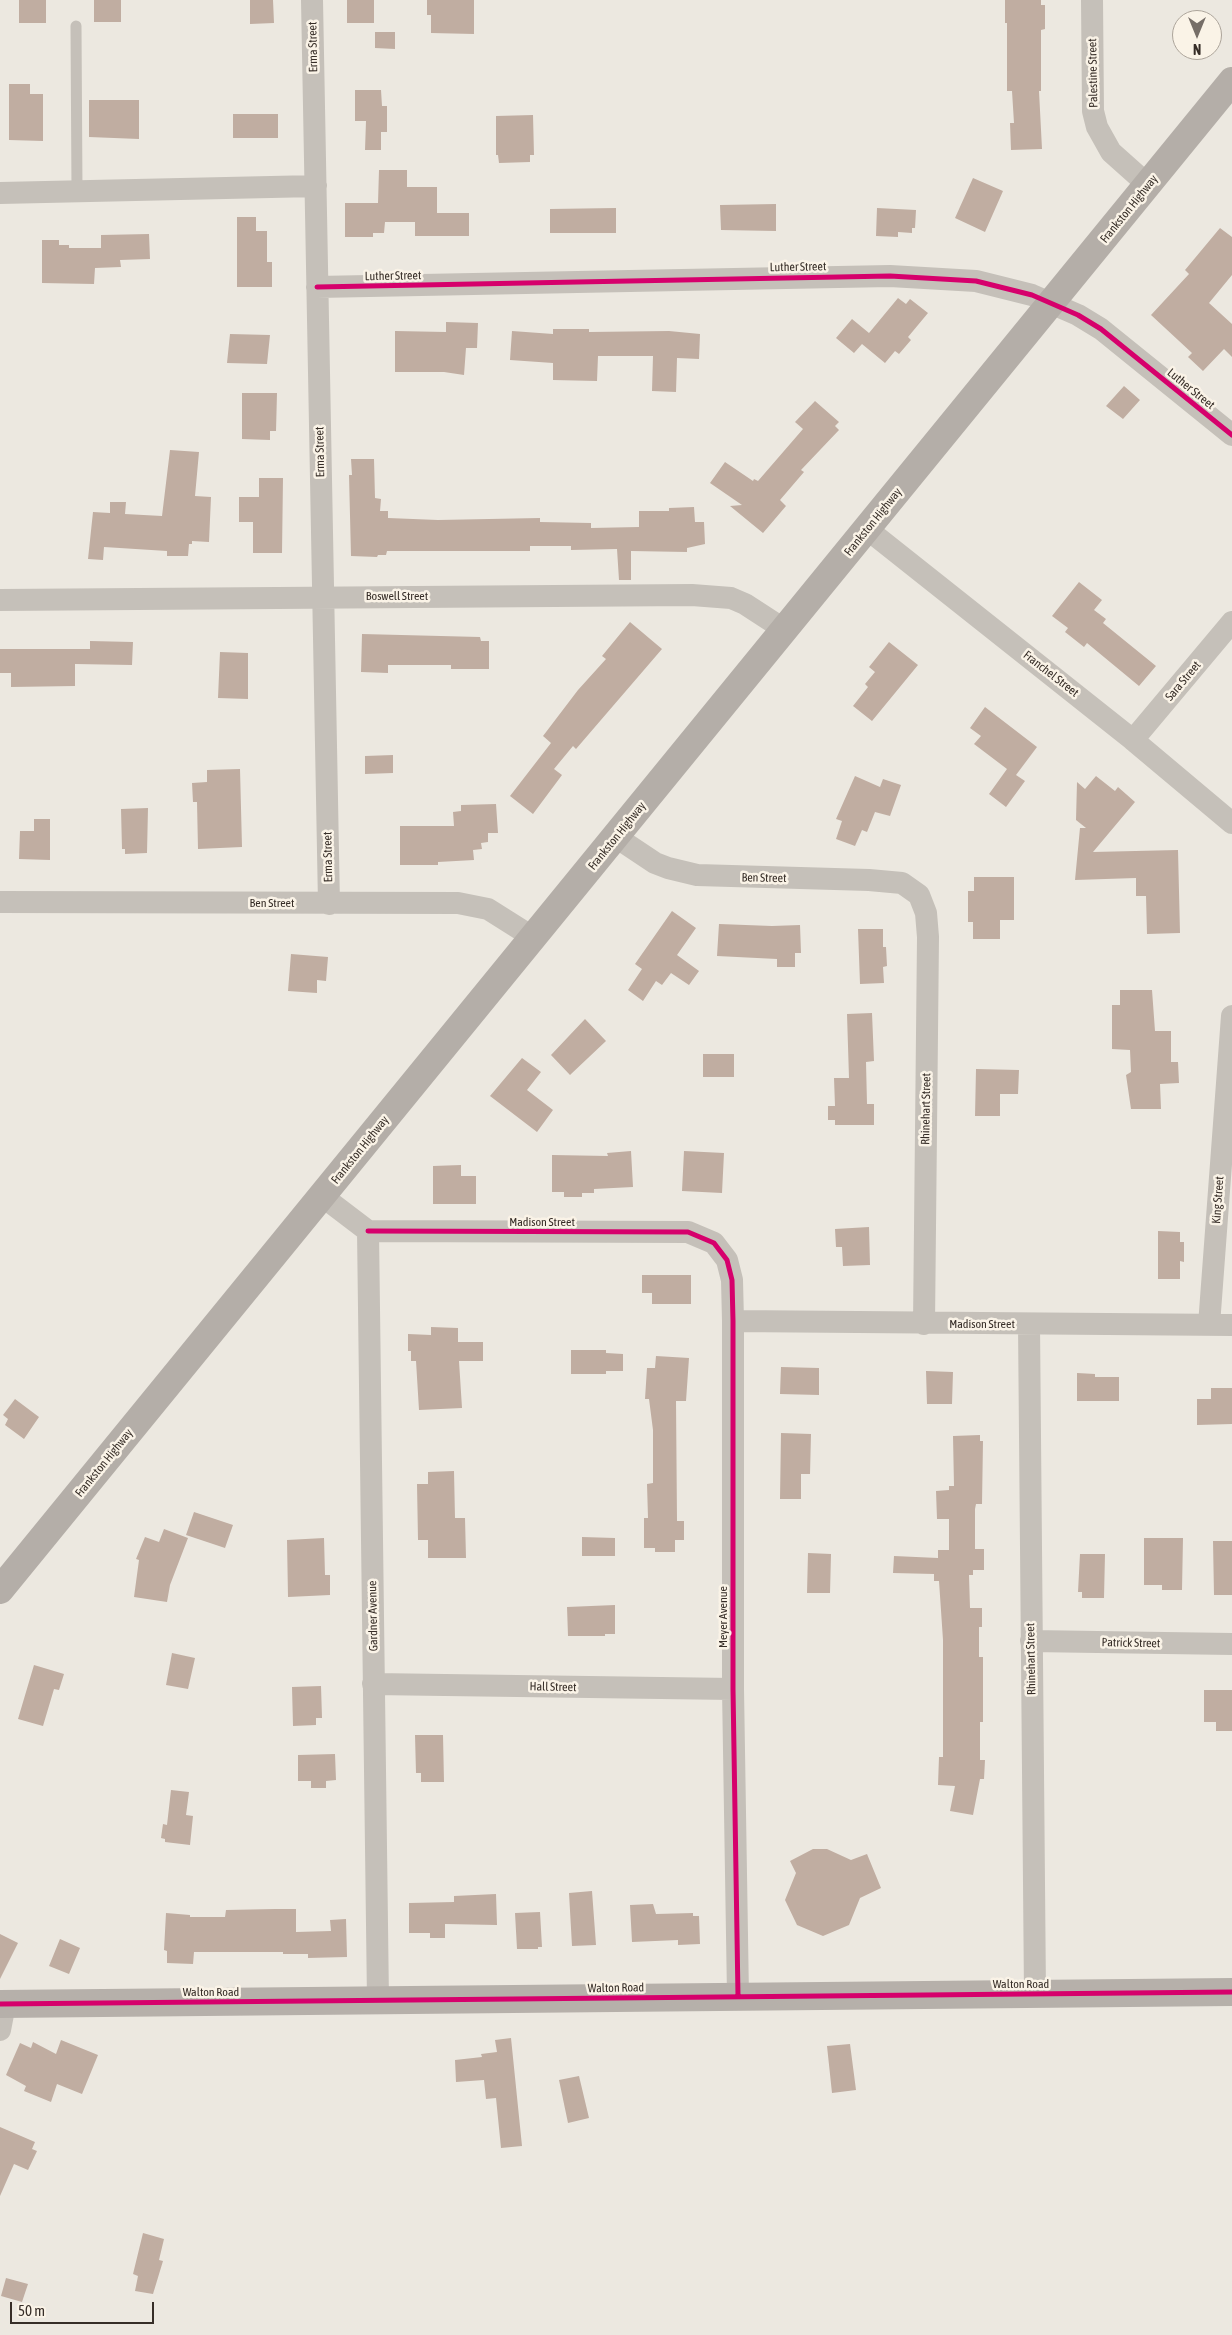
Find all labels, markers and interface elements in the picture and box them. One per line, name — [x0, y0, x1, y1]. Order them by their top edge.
north arrow — [1172, 10, 1222, 60]
street label: Erma Street — [305, 21, 321, 73]
street label: Palestine Street — [1085, 38, 1101, 108]
text: N — [1193, 41, 1201, 57]
street label: Frankston Highway — [1097, 172, 1161, 246]
street label: Luther Street — [770, 259, 826, 275]
street label: Luther Street — [365, 268, 421, 284]
street label: Luther Street — [1164, 366, 1218, 412]
street label: Erma Street — [312, 426, 328, 478]
street label: Frankston Highway — [841, 485, 905, 559]
street label: Boswell Street — [366, 589, 428, 603]
street label: Franchel Street — [1021, 648, 1081, 700]
street label: Sara Street — [1162, 658, 1204, 704]
street label: Frankston Highway — [585, 799, 649, 873]
street label: Erma Street — [320, 831, 336, 883]
street label: Ben Street — [741, 870, 787, 886]
street label: Ben Street — [250, 896, 294, 910]
street label: Rhinehart Street — [918, 1073, 934, 1145]
street label: Frankston Highway — [328, 1113, 392, 1187]
street label: King Street — [1209, 1176, 1227, 1224]
street label: Madison Street — [509, 1215, 575, 1229]
street label: Madison Street — [949, 1317, 1015, 1331]
street label: Frankston Highway — [72, 1426, 136, 1500]
street label: Gardner Avenue — [365, 1580, 381, 1652]
street label: Meyer Avenue — [716, 1586, 730, 1648]
street label: Rhinehart Street — [1023, 1623, 1039, 1695]
street label: Patrick Street — [1102, 1635, 1160, 1651]
street label: Hall Street — [529, 1679, 577, 1695]
street label: Walton Road — [993, 1977, 1049, 1991]
street label: Walton Road — [588, 1980, 644, 1996]
street label: Walton Road — [183, 1985, 239, 1999]
scale bar — [12, 2292, 156, 2324]
text: 50 m — [18, 2302, 45, 2319]

